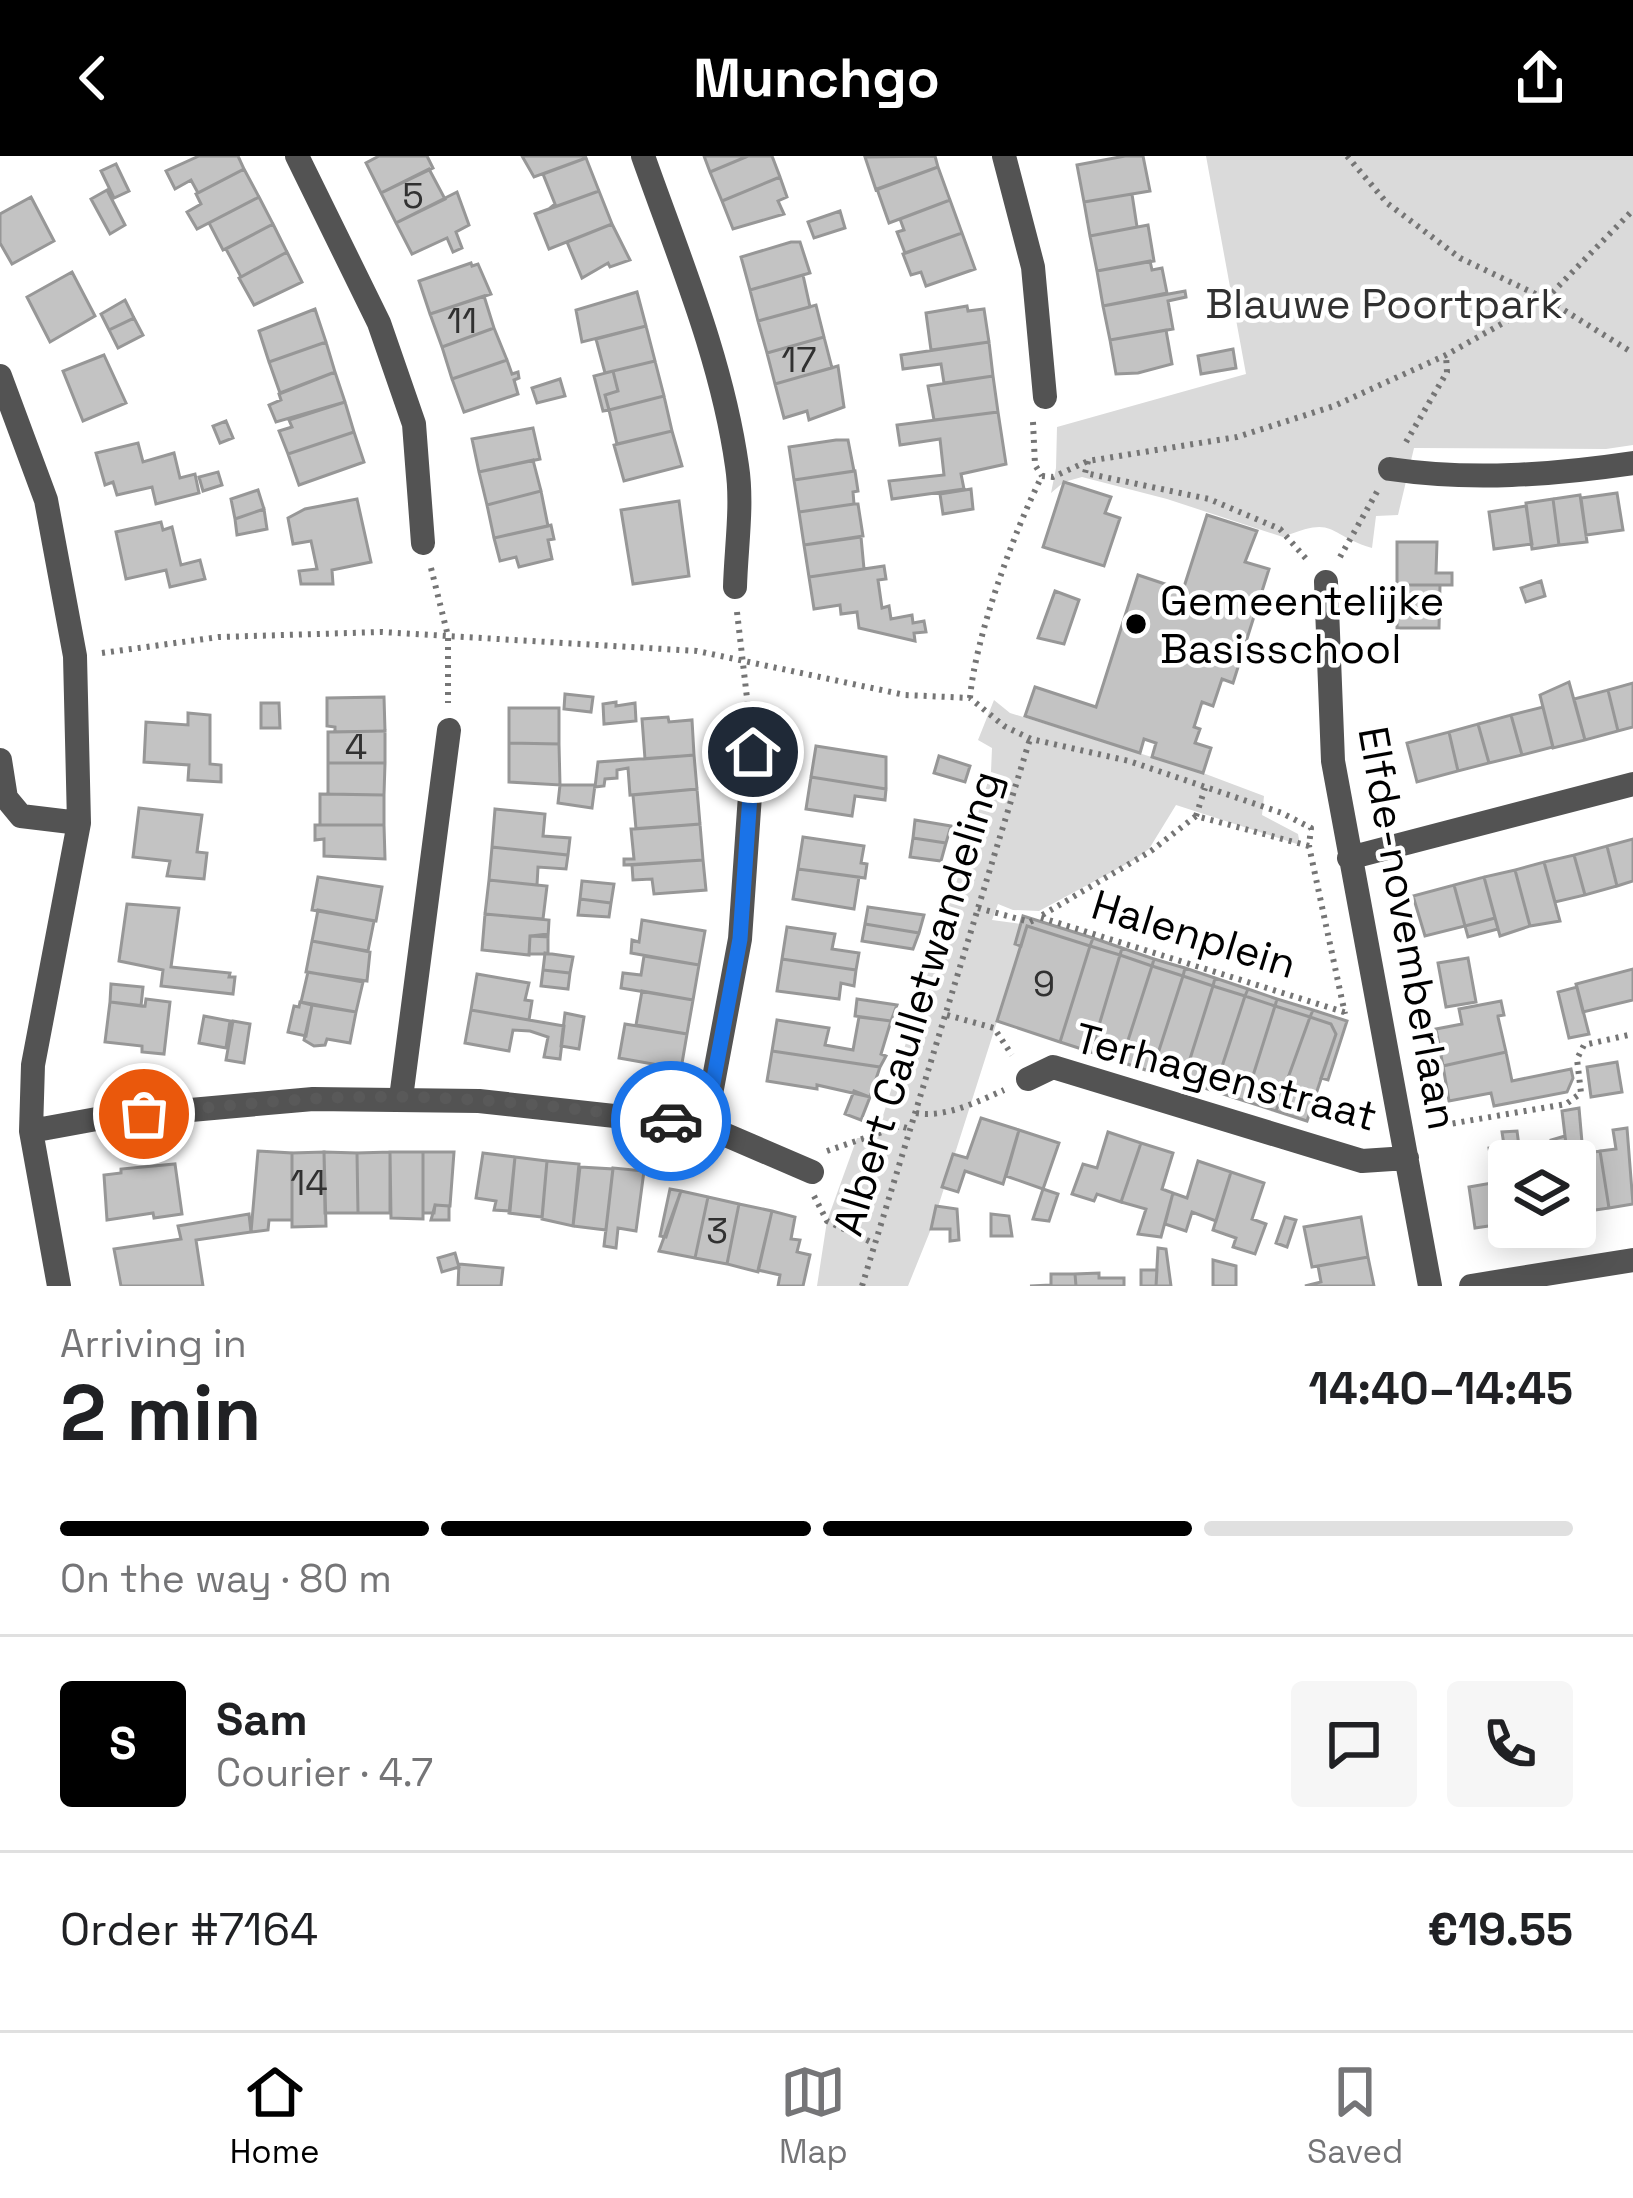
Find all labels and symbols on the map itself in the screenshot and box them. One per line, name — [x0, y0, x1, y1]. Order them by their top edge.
house number: 5 — [402, 173, 424, 219]
park label: Blauwe Poortpark — [1205, 277, 1563, 330]
house number: 11 — [447, 298, 477, 344]
house number: 17 — [781, 337, 817, 383]
place label: Gemeentelijke Basisschool — [1160, 574, 1444, 675]
marker: Gemeentelijke Basisschool — [1123, 611, 1149, 637]
pin — [702, 701, 804, 803]
street label: Elfde-novemberlaan — [1346, 722, 1470, 1134]
house number: 4 — [345, 724, 367, 770]
street label: Albert Caulletwandeling — [821, 764, 1013, 1242]
street label: Halenplein — [1085, 878, 1303, 990]
house number: 9 — [1033, 961, 1055, 1007]
street label: Terhagenstraat — [1069, 1011, 1383, 1143]
courier — [611, 1061, 731, 1181]
pin — [93, 1063, 195, 1165]
house number: 14 — [290, 1160, 328, 1206]
house number: 3 — [706, 1208, 728, 1254]

